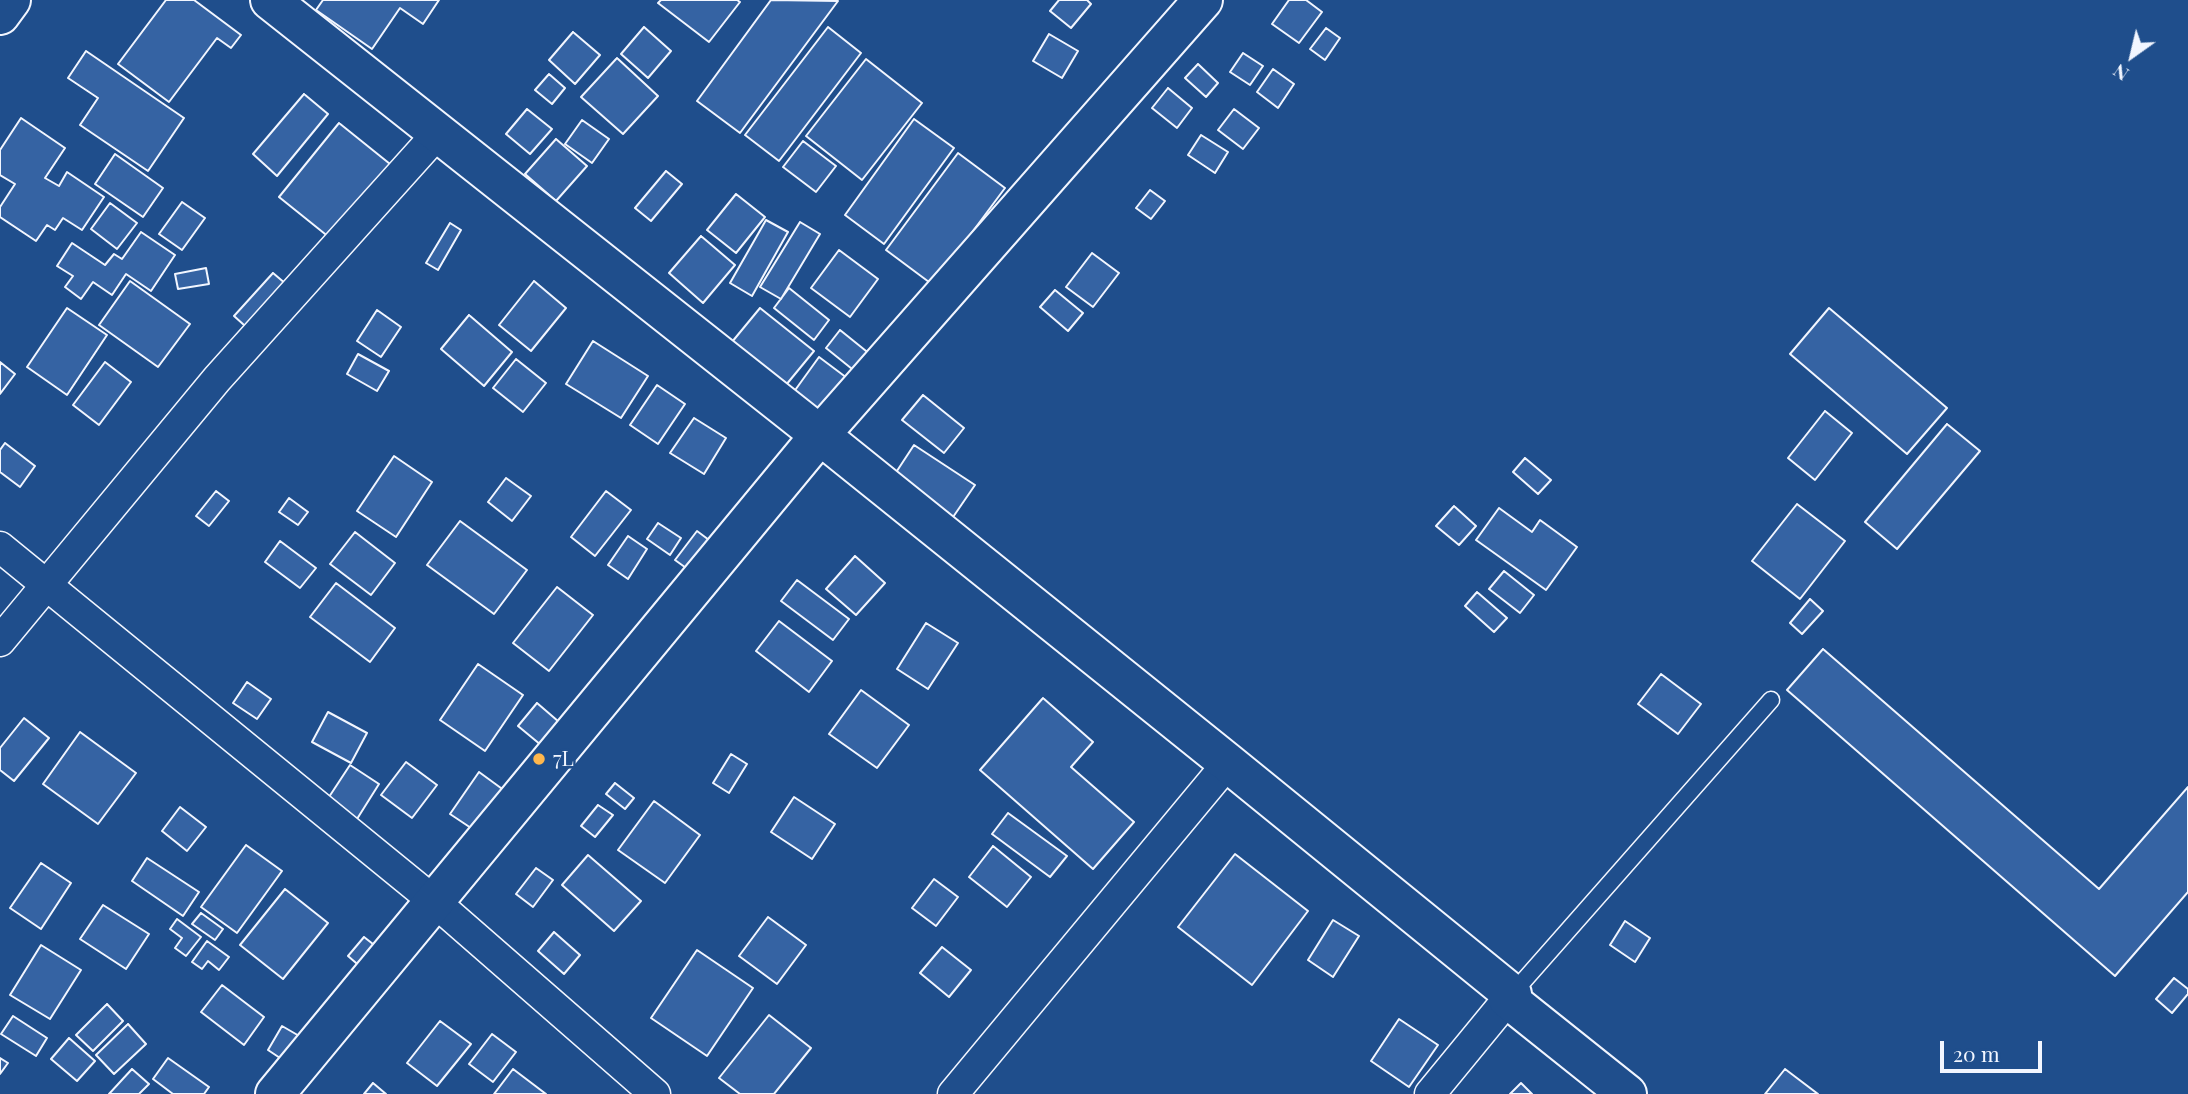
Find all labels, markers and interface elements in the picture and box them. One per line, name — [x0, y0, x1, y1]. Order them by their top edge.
north arrow — [2097, 21, 2167, 91]
text: N — [2107, 59, 2133, 88]
place label: 7L — [553, 746, 574, 772]
marker: 7L — [531, 751, 547, 767]
scale bar — [1943, 1028, 2044, 1072]
text: 20 m — [1953, 1039, 2000, 1067]

